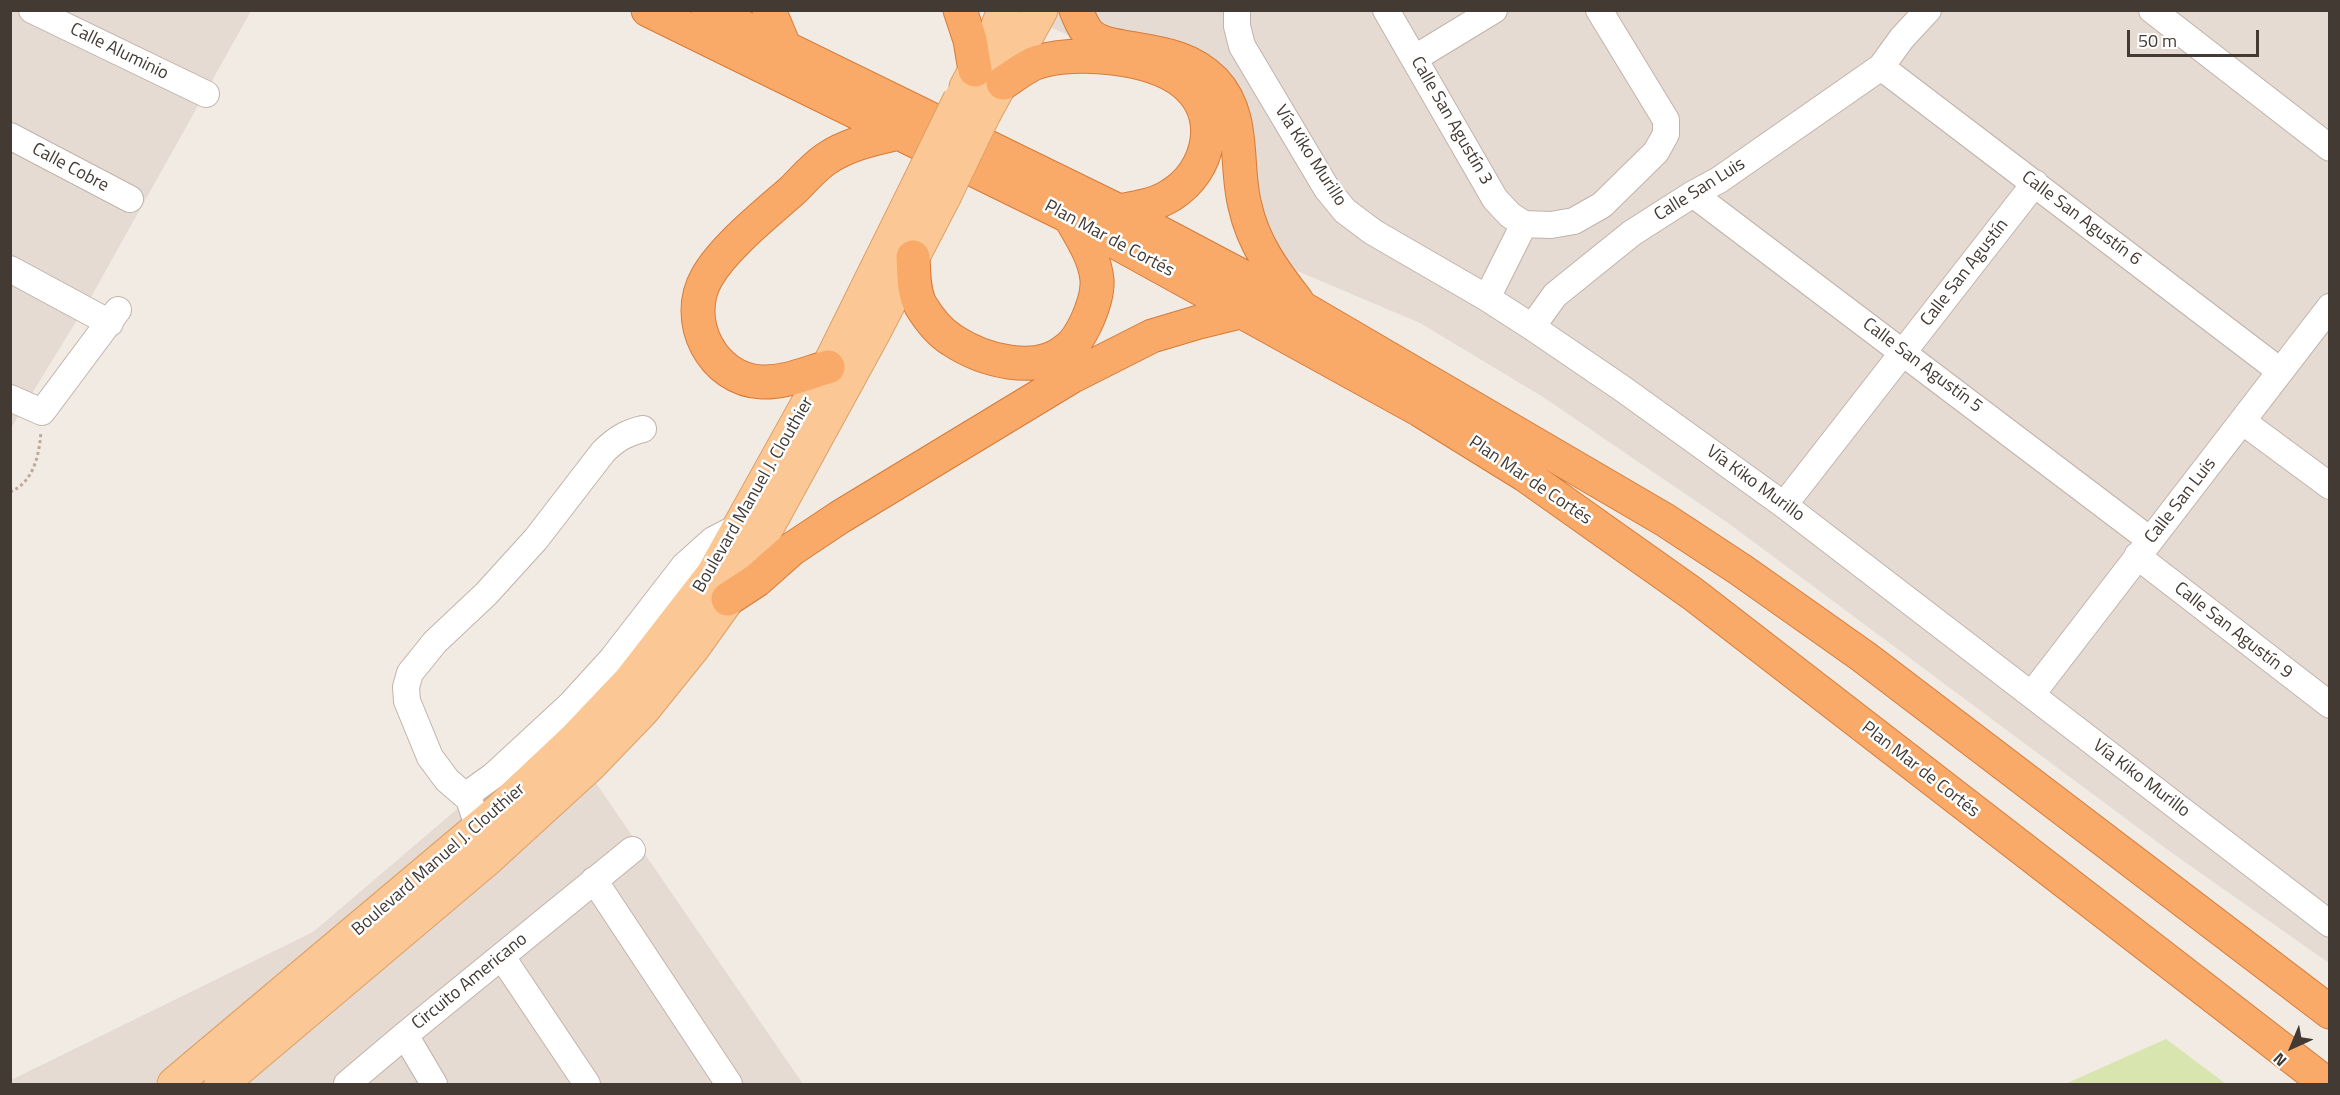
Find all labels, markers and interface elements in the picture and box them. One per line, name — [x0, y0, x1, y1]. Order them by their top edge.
scale bar — [2130, 18, 2262, 56]
street label: Calle Aluminio — [66, 19, 172, 85]
text: 50 m — [2138, 27, 2177, 54]
street label: Calle San Agustín 3 — [1406, 53, 1496, 189]
street label: Vía Kiko Murillo — [1269, 101, 1351, 211]
street label: Calle Cobre — [28, 139, 112, 197]
street label: Calle San Luis — [1651, 154, 1749, 226]
street label: Calle San Agustín 6 — [2017, 167, 2145, 271]
street label: Plan Mar de Cortés — [1041, 196, 1177, 282]
street label: Calle San Agustín — [1916, 215, 2014, 331]
street label: Calle San Agustín 5 — [1858, 314, 1986, 418]
street label: Boulevard Manuel J. Clouthier — [689, 393, 819, 597]
street label: Plan Mar de Cortés — [1464, 432, 1596, 530]
street label: Vía Kiko Murillo — [1702, 441, 1808, 527]
street label: Calle San Luis — [2141, 454, 2221, 548]
street label: Calle San Agustín 9 — [2170, 578, 2296, 684]
street label: Plan Mar de Cortés — [1857, 717, 1983, 823]
street label: Vía Kiko Murillo — [2088, 735, 2194, 823]
street label: Boulevard Manuel J. Clouthier — [348, 779, 530, 941]
street label: Circuito Americano — [408, 929, 532, 1035]
north arrow — [2262, 1017, 2322, 1077]
text: N — [2267, 1047, 2292, 1072]

